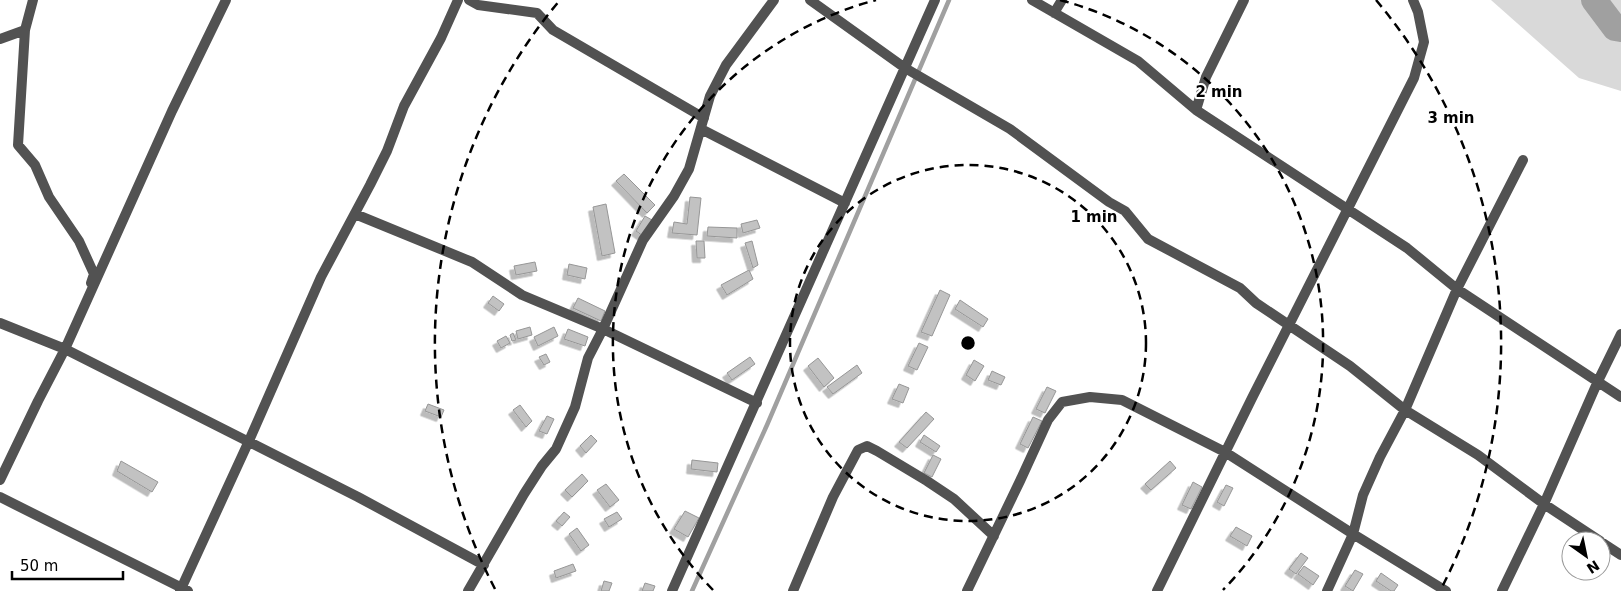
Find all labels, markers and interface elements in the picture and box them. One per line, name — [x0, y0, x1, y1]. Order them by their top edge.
text: 2 min — [1195, 83, 1243, 101]
text: 3 min — [1427, 109, 1475, 127]
text: 1 min — [1070, 208, 1118, 226]
centre of rings — [959, 334, 977, 352]
north arrow — [1561, 531, 1611, 581]
scale bar — [12, 548, 124, 580]
text: 50 m — [20, 557, 58, 575]
text: N — [1584, 557, 1602, 577]

